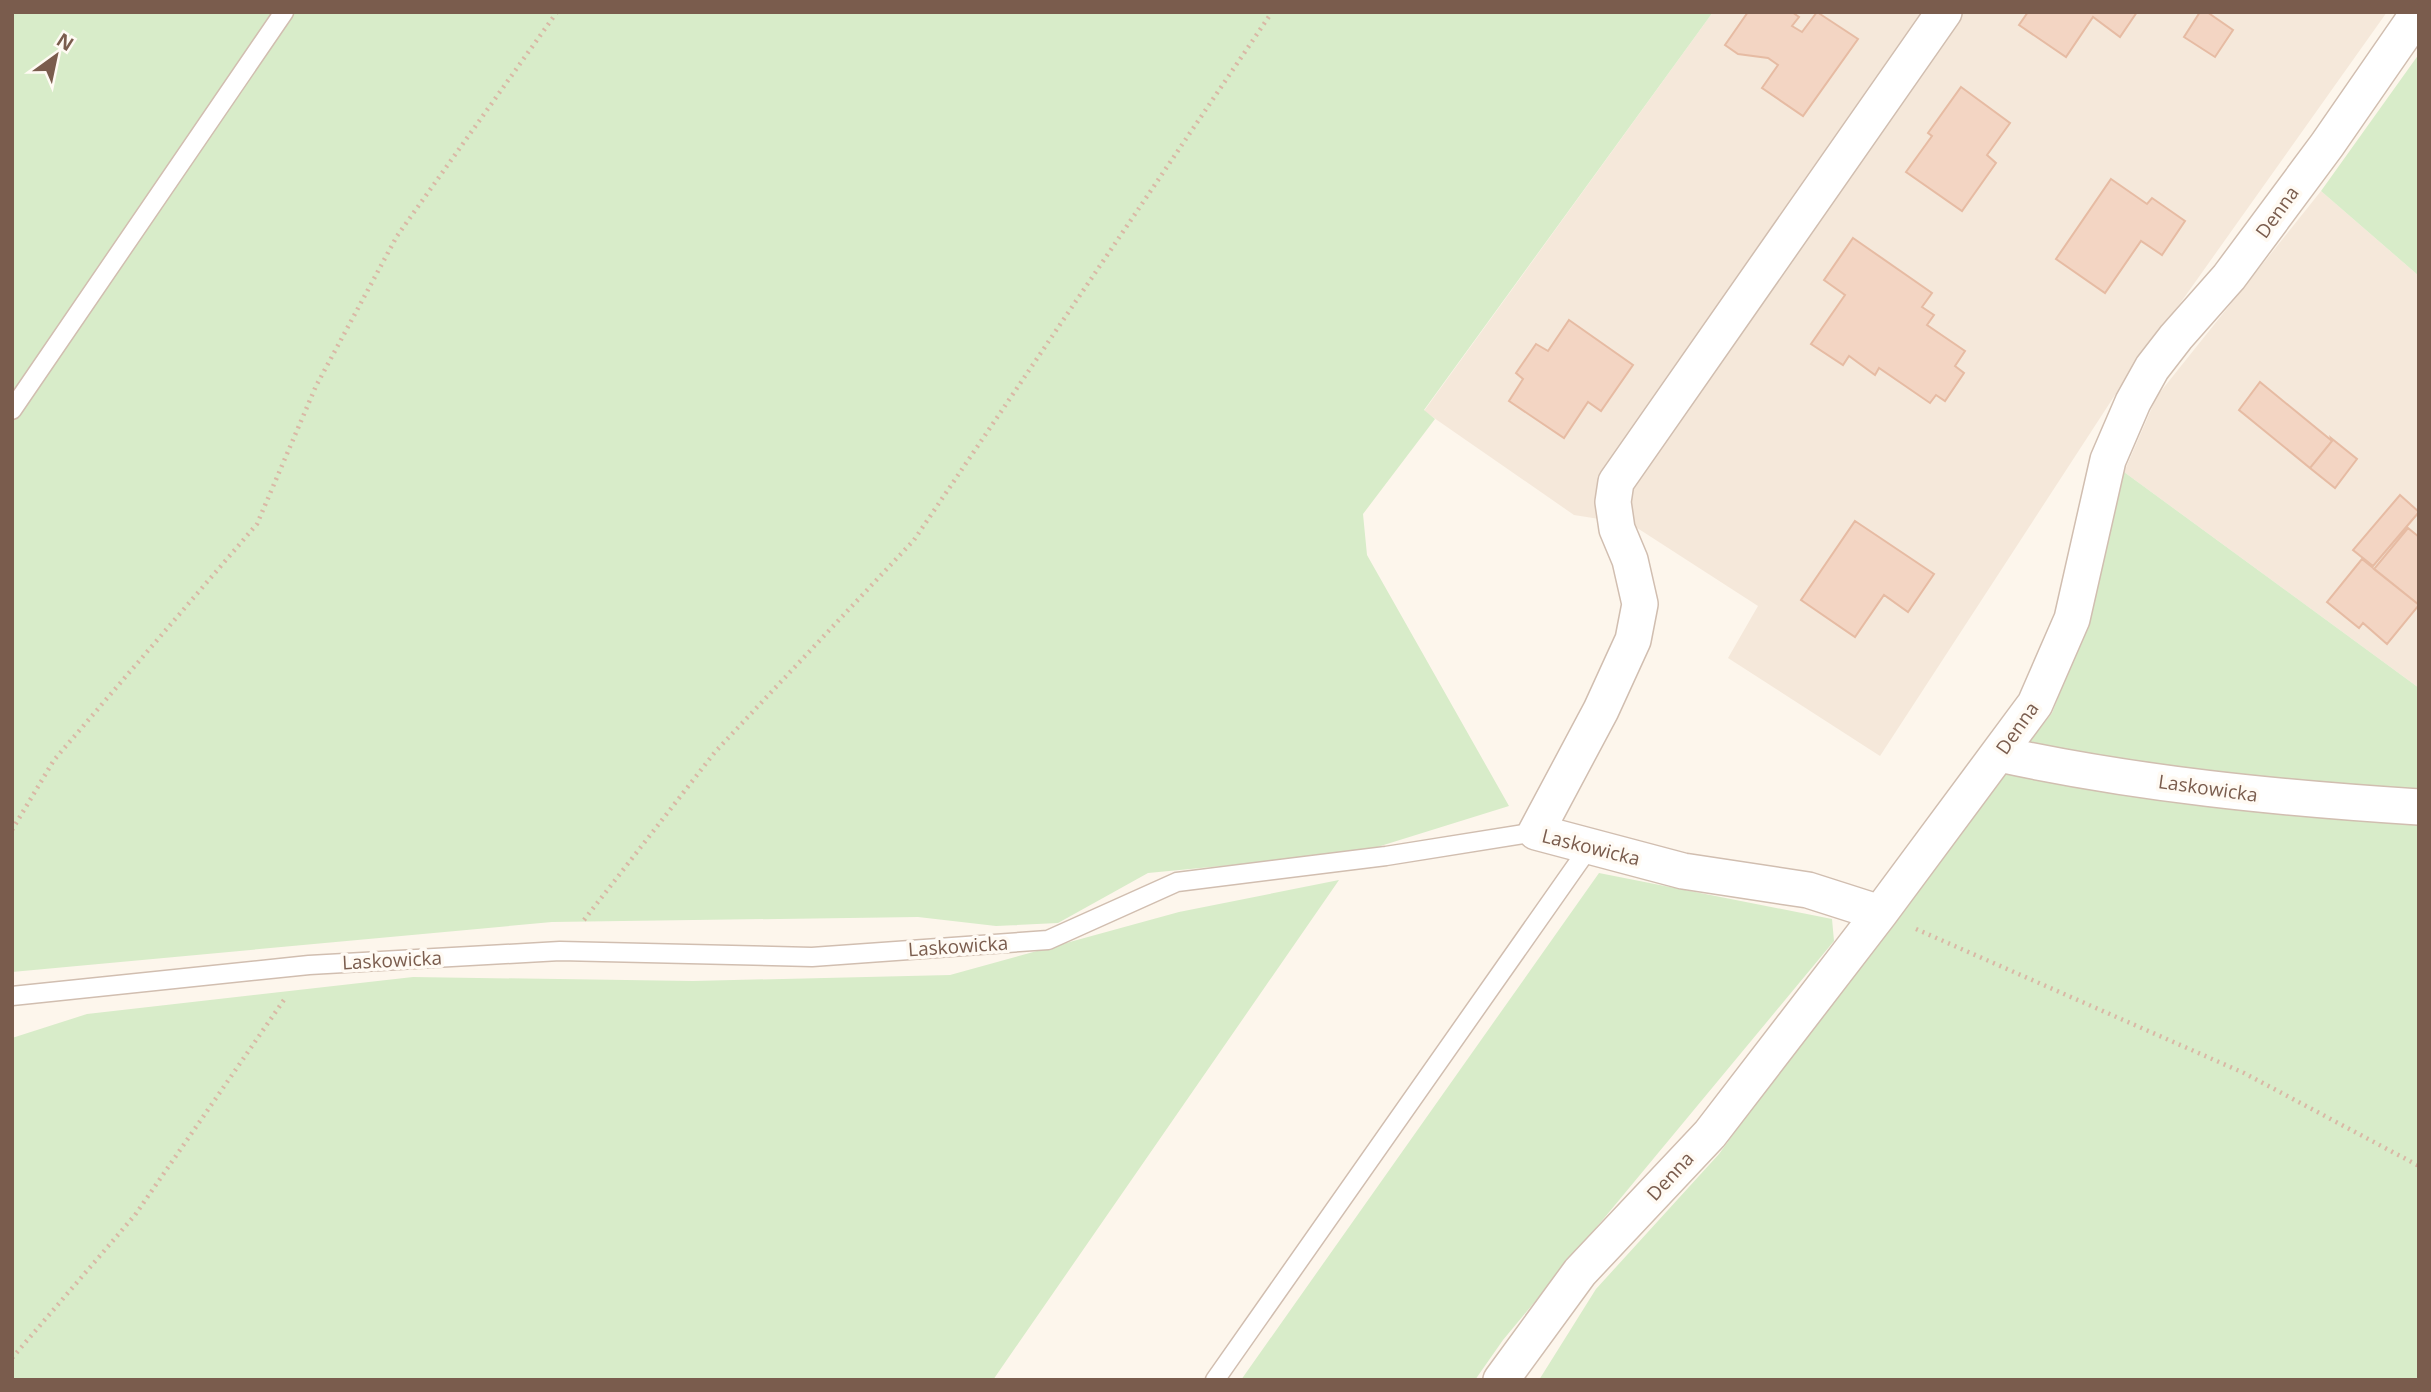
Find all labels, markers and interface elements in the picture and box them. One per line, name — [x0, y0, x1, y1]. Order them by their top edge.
north arrow — [21, 21, 91, 91]
text: N — [52, 27, 79, 57]
street label: Denna — [2249, 181, 2305, 243]
street label: Denna — [1990, 697, 2044, 759]
street label: Laskowicka — [2157, 768, 2259, 808]
street label: Laskowicka — [1539, 822, 1643, 872]
street label: Laskowicka — [907, 930, 1009, 962]
street label: Laskowicka — [341, 944, 443, 976]
street label: Denna — [1641, 1146, 1699, 1206]

